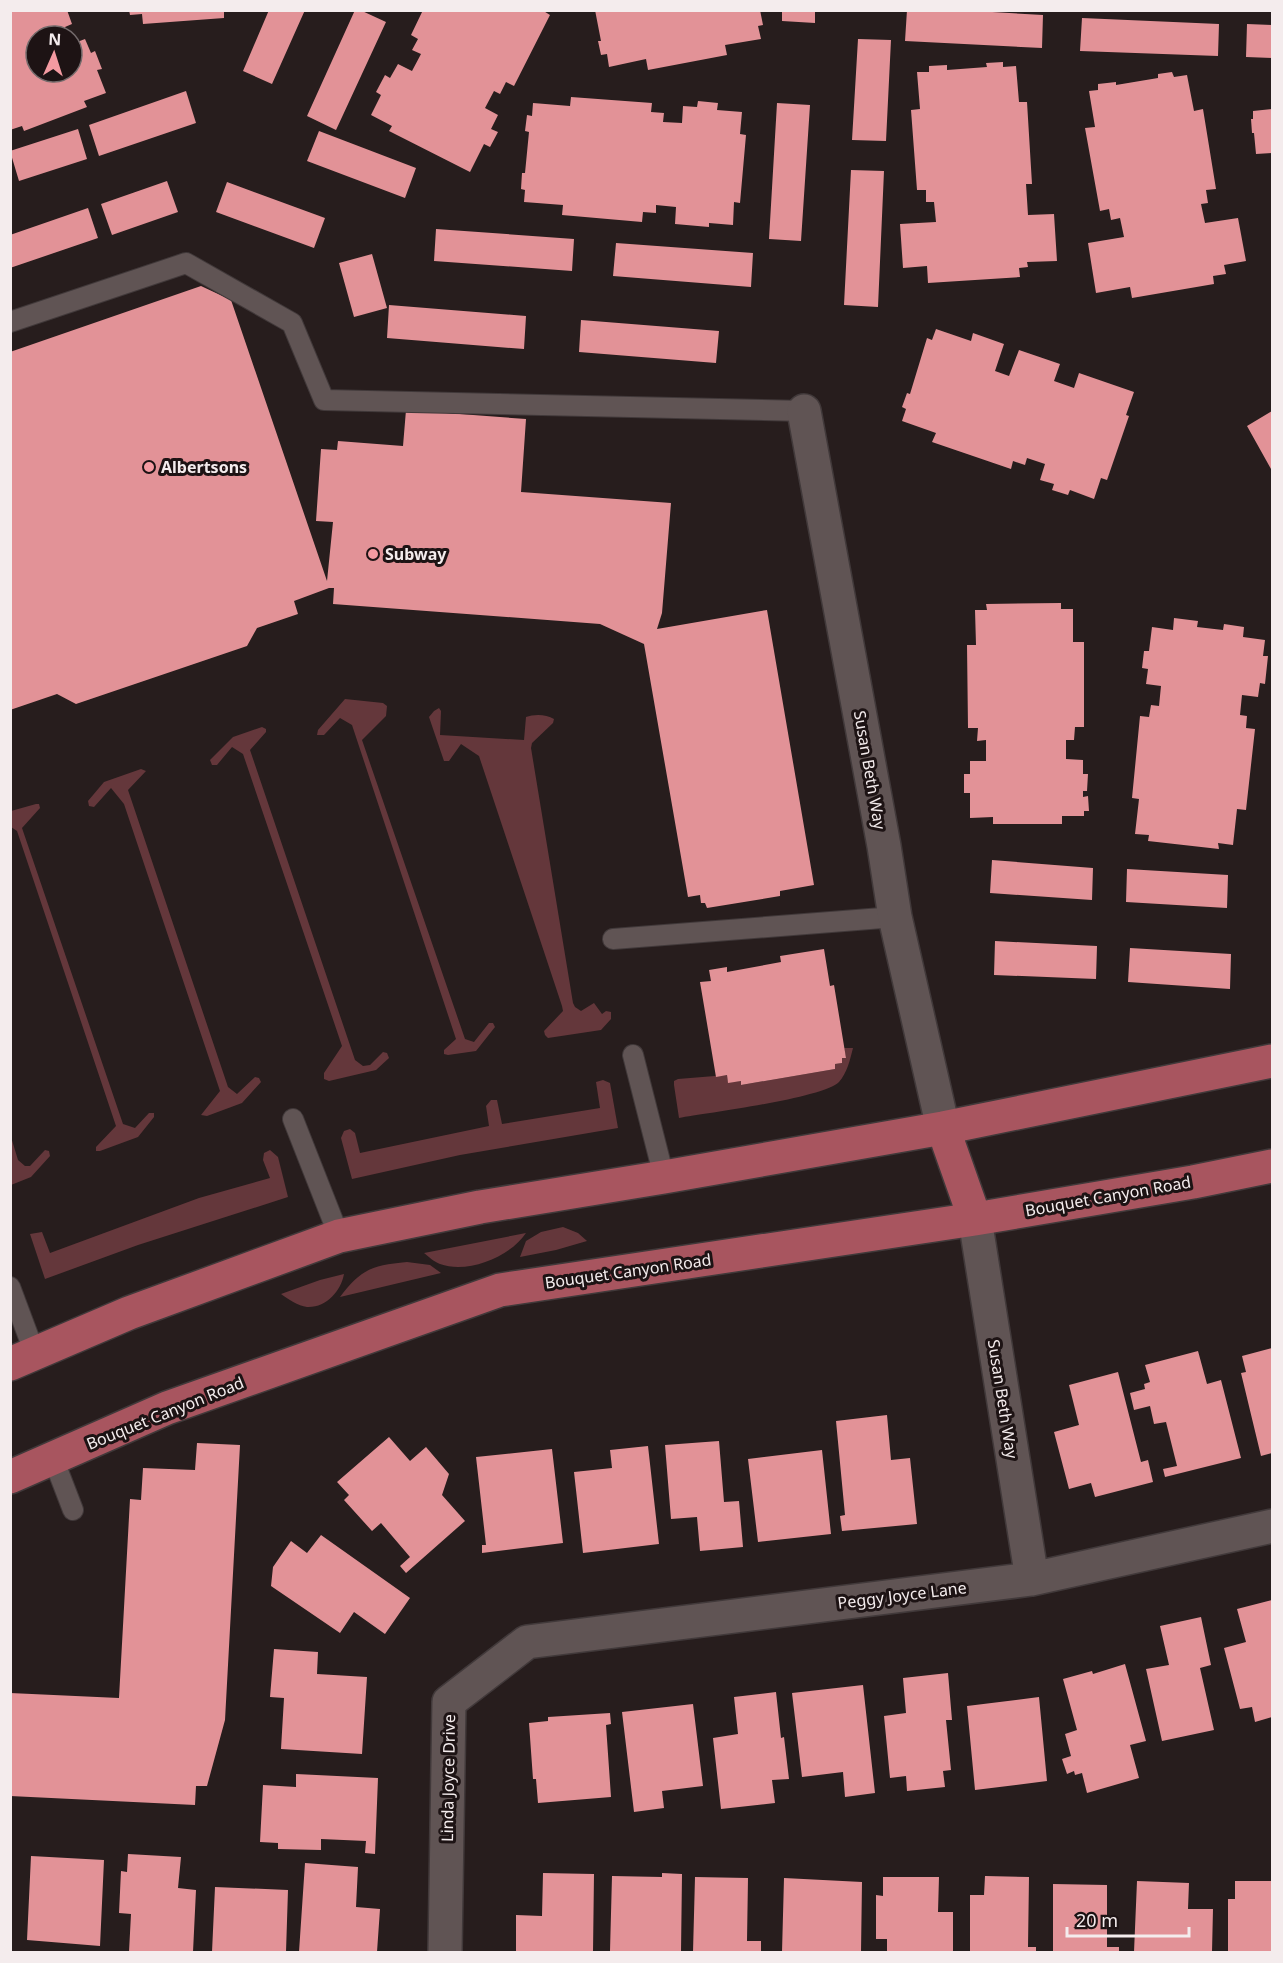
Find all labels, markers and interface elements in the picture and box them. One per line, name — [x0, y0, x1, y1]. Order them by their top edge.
north arrow — [24, 24, 84, 84]
text: N — [48, 28, 62, 50]
place label: Albertsons — [161, 456, 247, 478]
marker: Albertsons — [142, 460, 156, 474]
place label: Subway — [385, 543, 447, 565]
marker: Subway — [366, 547, 380, 561]
street label: Susan Beth Way — [849, 709, 891, 832]
street label: Bouquet Canyon Road — [1023, 1171, 1193, 1221]
street label: Bouquet Canyon Road — [543, 1248, 713, 1294]
street label: Susan Beth Way — [983, 1338, 1023, 1461]
street label: Bouquet Canyon Road — [83, 1371, 247, 1455]
street label: Peggy Joyce Lane — [836, 1576, 968, 1614]
street label: Linda Joyce Drive — [436, 1714, 460, 1842]
scale bar — [1067, 1900, 1188, 1938]
text: 20 m — [1076, 1908, 1118, 1932]

